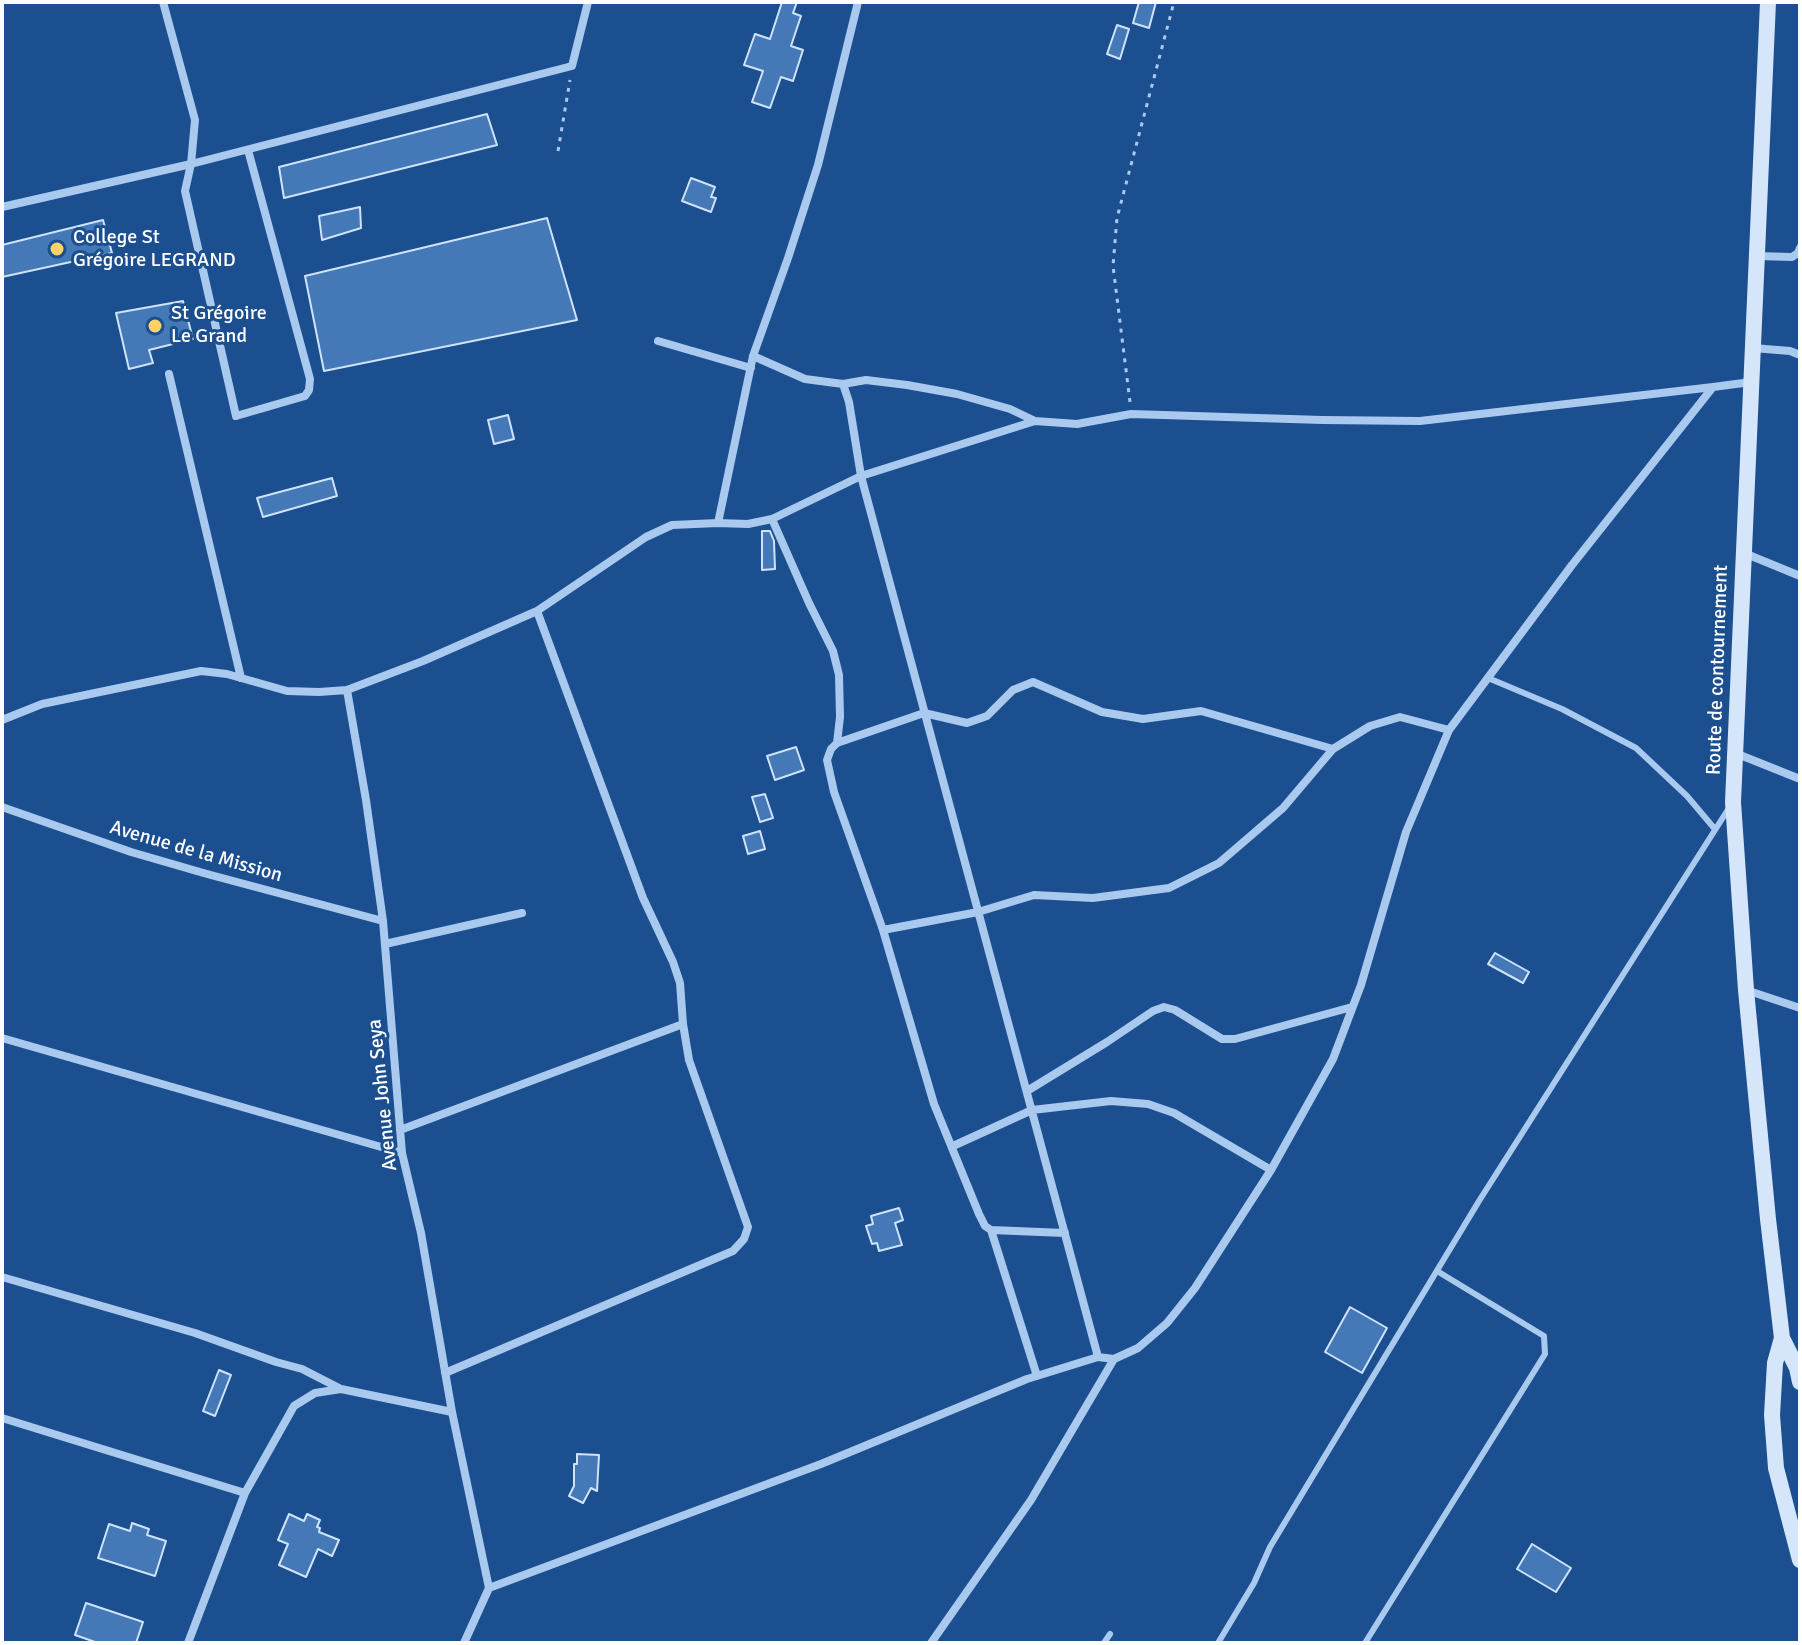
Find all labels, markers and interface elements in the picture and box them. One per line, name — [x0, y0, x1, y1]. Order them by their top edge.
place label: College St Grégoire LEGRAND — [73, 226, 236, 273]
marker: College St Grégoire LEGRAND — [48, 240, 66, 258]
place label: St Grégoire Le Grand — [171, 302, 267, 349]
marker: St Grégoire Le Grand — [146, 317, 164, 335]
street label: Route de contournement — [1702, 565, 1734, 775]
street label: Avenue de la Mission — [107, 816, 285, 888]
street label: Avenue John Seya — [363, 1018, 403, 1172]

